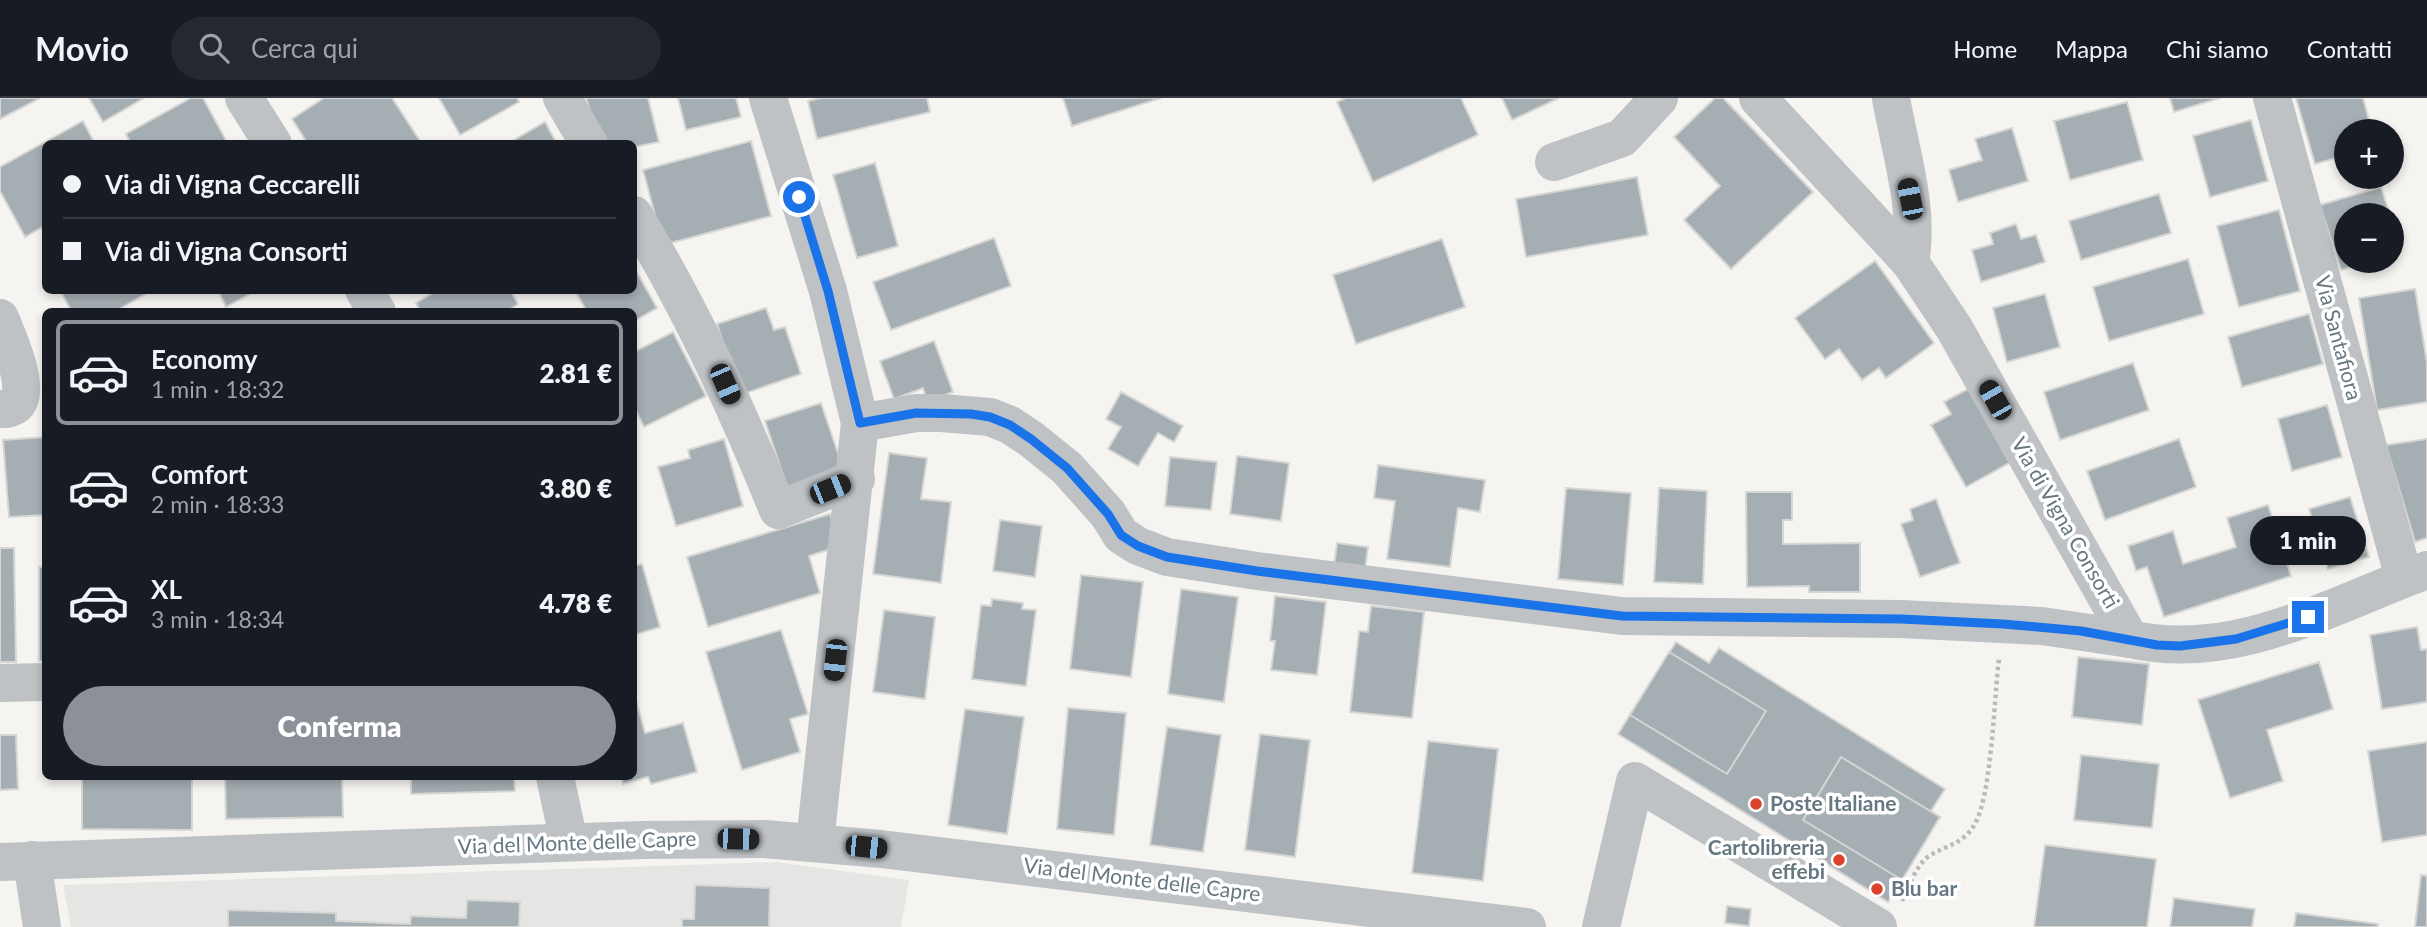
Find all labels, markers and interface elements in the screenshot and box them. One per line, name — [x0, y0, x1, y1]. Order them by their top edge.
search box — [171, 17, 661, 80]
text: Movio — [35, 28, 129, 68]
icon: search — [195, 29, 233, 67]
text: Cerca qui — [251, 32, 358, 64]
text: Home — [1953, 34, 2017, 63]
text: Mappa — [2055, 34, 2128, 63]
text: Chi siamo — [2166, 34, 2269, 63]
text: Contatti — [2307, 34, 2392, 63]
map controls — [2334, 119, 2404, 273]
button: + — [2334, 119, 2404, 189]
text: Via di Vigna Ceccarelli — [105, 168, 360, 200]
car — [1896, 176, 1925, 222]
route start — [783, 181, 815, 213]
button: − — [2334, 203, 2404, 273]
text: Via di Vigna Consorti — [105, 235, 348, 267]
street label: Via Santafiora — [2311, 273, 2368, 403]
icon: car — [67, 341, 130, 404]
text: Economy — [151, 343, 257, 375]
text: 2.81 € — [539, 357, 612, 389]
car — [707, 361, 744, 407]
text: 1 min · 18:32 — [151, 375, 284, 403]
car — [1976, 377, 2015, 423]
street label: Via di Vigna Consorti — [2007, 432, 2125, 612]
icon: car — [67, 456, 130, 519]
text: Comfort — [151, 458, 248, 490]
car — [807, 471, 854, 507]
text: 3.80 € — [539, 472, 612, 504]
text: 2 min · 18:33 — [151, 490, 284, 518]
callout: 1 min — [2250, 516, 2366, 564]
text: 1 min — [2279, 526, 2337, 554]
icon: car — [67, 571, 130, 634]
text: XL — [151, 573, 182, 605]
text: 4.78 € — [539, 587, 612, 619]
route end — [2292, 601, 2324, 633]
text: 3 min · 18:34 — [151, 605, 284, 633]
car — [823, 638, 848, 682]
button: Conferma — [63, 686, 616, 766]
place label: Poste Italiane — [1770, 790, 1897, 815]
marker: Poste Italiane — [1748, 796, 1764, 812]
street label: Via del Monte delle Capre — [457, 825, 697, 858]
car — [717, 828, 760, 850]
car — [845, 834, 888, 860]
place label: Cartolibreria effebi — [1708, 834, 1825, 883]
street label: Via del Monte delle Capre — [1022, 852, 1262, 905]
marker: Cartolibreria effebi — [1831, 852, 1847, 868]
place label: Blu bar — [1891, 875, 1957, 900]
marker: Blu bar — [1869, 881, 1885, 897]

